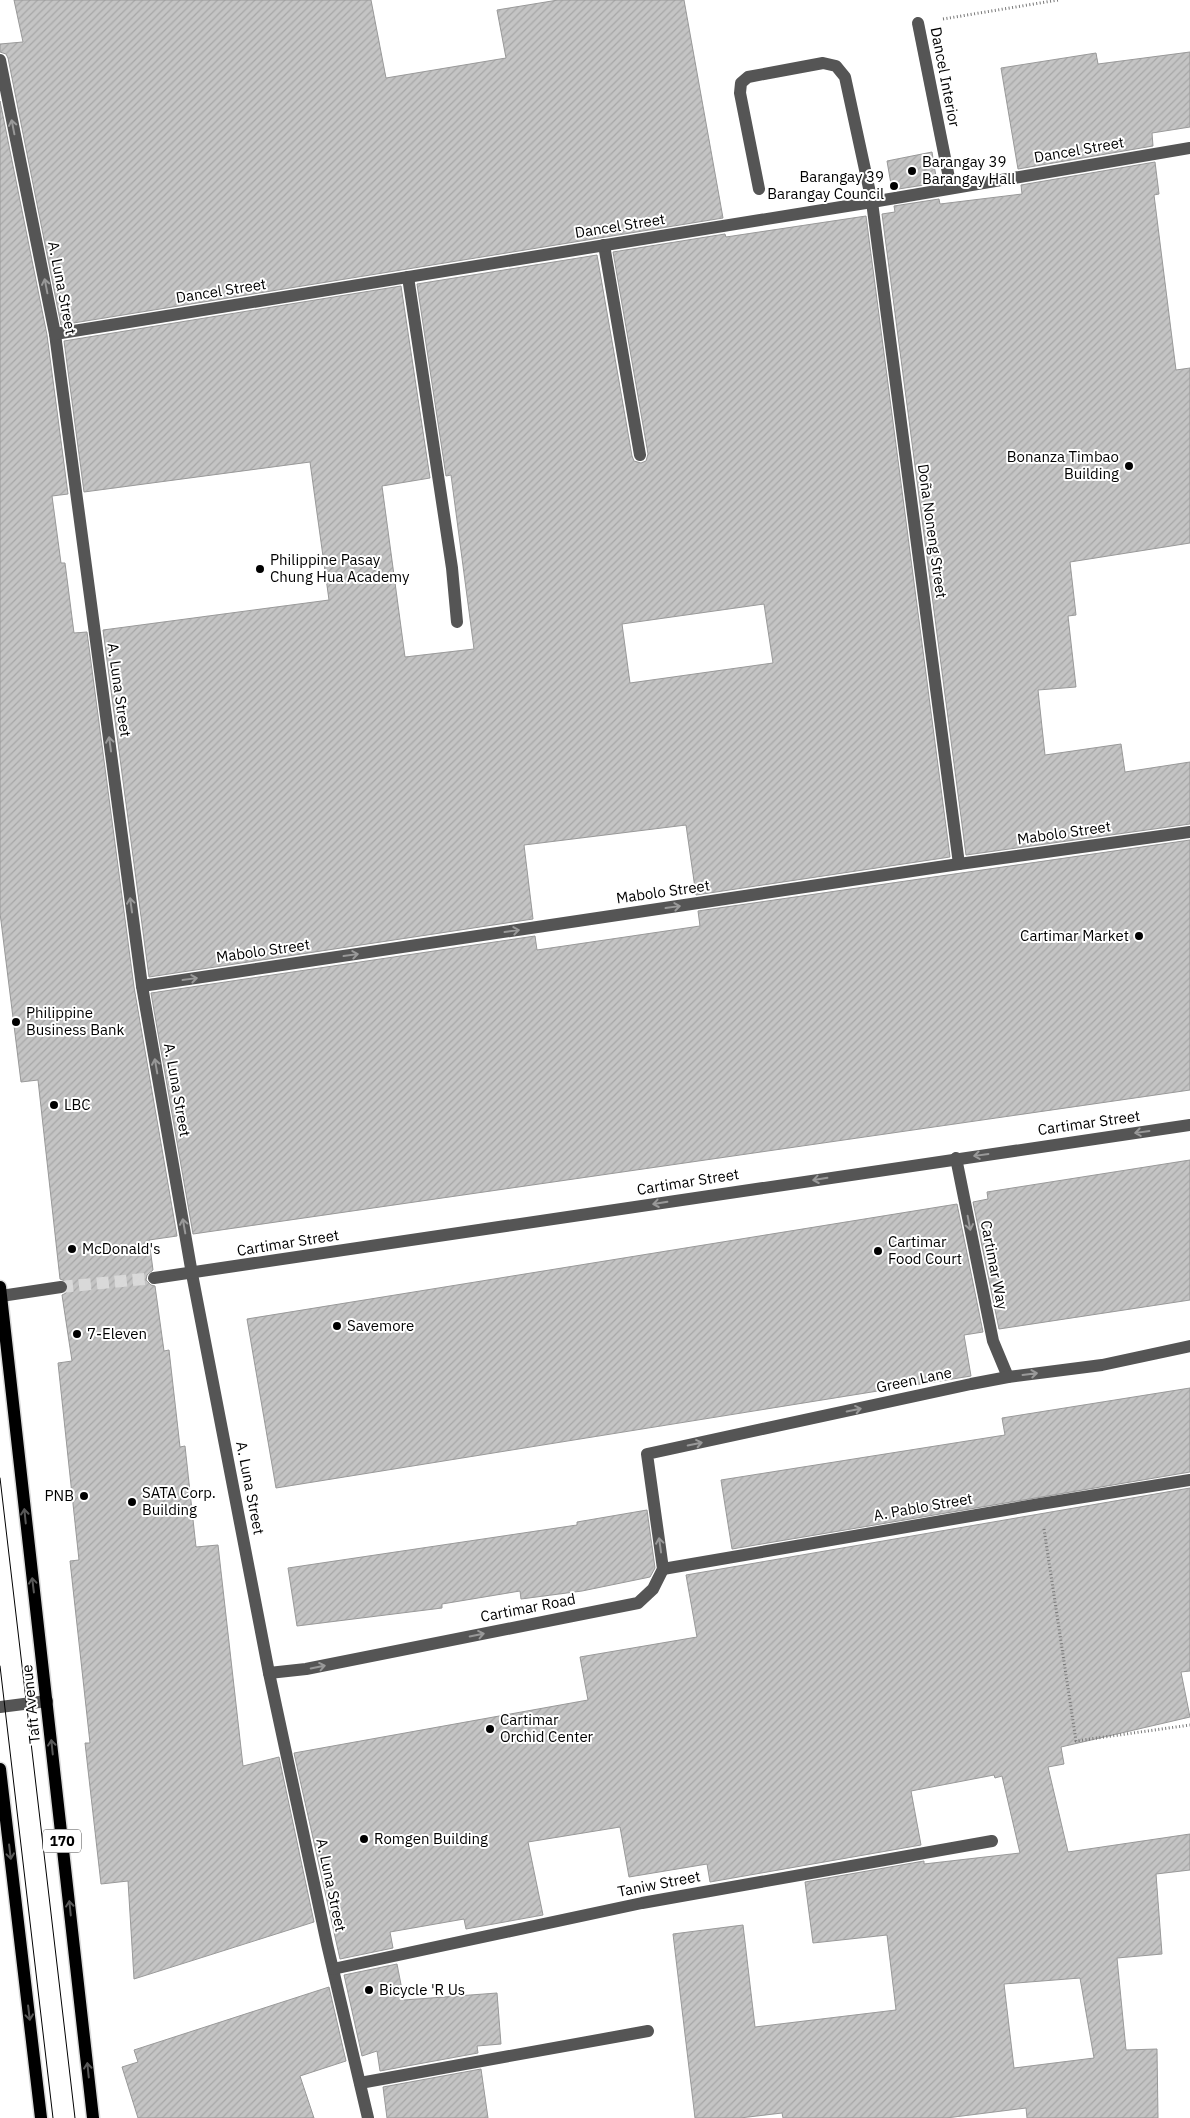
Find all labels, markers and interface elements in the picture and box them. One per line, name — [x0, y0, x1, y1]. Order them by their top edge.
street label: Dancel Interior — [927, 26, 965, 129]
one-way arrow — [8, 119, 18, 135]
street label: Dancel Street — [1032, 132, 1125, 167]
place label: Barangay 39 Barangay Hall — [922, 152, 1015, 188]
marker: Barangay 39 Barangay Hall — [906, 165, 918, 177]
place label: Barangay 39 Barangay Council — [767, 167, 884, 203]
marker: Barangay 39 Barangay Council — [888, 180, 900, 192]
street label: Dancel Street — [573, 209, 666, 242]
street label: A. Luna Street — [44, 240, 81, 336]
street label: Dancel Street — [174, 274, 267, 307]
one-way arrow — [40, 278, 50, 294]
place label: Bonanza Timbao Building — [1007, 447, 1119, 483]
marker: Bonanza Timbao Building — [1123, 460, 1135, 472]
street label: Doña Noneng Street — [914, 463, 951, 599]
place label: Philippine Pasay Chung Hua Academy — [270, 550, 410, 586]
marker: Philippine Pasay Chung Hua Academy — [254, 563, 266, 575]
street label: A. Luna Street — [104, 642, 135, 738]
one-way arrow — [105, 736, 115, 752]
street label: Mabolo Street — [1016, 817, 1112, 848]
street label: Mabolo Street — [615, 876, 711, 907]
one-way arrow — [126, 897, 136, 913]
one-way arrow — [664, 902, 680, 912]
one-way arrow — [503, 926, 519, 936]
place label: Cartimar Market — [1020, 926, 1129, 945]
marker: Cartimar Market — [1133, 930, 1145, 942]
street label: Mabolo Street — [215, 935, 311, 966]
one-way arrow — [343, 949, 359, 959]
one-way arrow — [182, 973, 198, 983]
place label: Philippine Business Bank — [26, 1003, 125, 1039]
marker: Philippine Business Bank — [10, 1016, 22, 1028]
street label: A. Luna Street — [160, 1042, 195, 1138]
one-way arrow — [150, 1058, 160, 1074]
place label: LBC — [64, 1095, 91, 1114]
marker: LBC — [48, 1099, 60, 1111]
street label: Cartimar Street — [1037, 1106, 1141, 1139]
one-way arrow — [1134, 1127, 1150, 1137]
one-way arrow — [973, 1150, 989, 1160]
street label: Cartimar Street — [635, 1164, 740, 1199]
one-way arrow — [813, 1174, 829, 1184]
one-way arrow — [652, 1199, 668, 1209]
one-way arrow — [965, 1215, 975, 1231]
one-way arrow — [178, 1218, 188, 1234]
street label: Cartimar Way — [977, 1219, 1013, 1312]
street label: Cartimar Street — [235, 1225, 340, 1260]
place label: Cartimar Food Court — [888, 1232, 962, 1268]
place label: McDonald's — [82, 1239, 160, 1258]
marker: McDonald's — [66, 1243, 78, 1255]
marker: Cartimar Food Court — [872, 1245, 884, 1257]
place label: Savemore — [347, 1316, 414, 1335]
marker: Savemore — [331, 1320, 343, 1332]
place label: 7-Eleven — [87, 1324, 147, 1343]
marker: 7-Eleven — [71, 1328, 83, 1340]
street label: Green Lane — [874, 1362, 953, 1397]
one-way arrow — [1022, 1369, 1038, 1379]
one-way arrow — [845, 1404, 861, 1414]
one-way arrow — [686, 1439, 702, 1448]
street label: A. Luna Street — [232, 1440, 269, 1536]
place label: SATA Corp. Building — [142, 1483, 216, 1519]
place label: PNB — [45, 1486, 74, 1505]
street label: A. Pablo Street — [872, 1488, 974, 1525]
marker: PNB — [78, 1490, 90, 1502]
marker: SATA Corp. Building — [126, 1496, 138, 1508]
one-way arrow — [20, 1508, 30, 1524]
one-way arrow — [655, 1538, 665, 1554]
one-way arrow — [28, 1577, 38, 1593]
street label: Cartimar Road — [479, 1589, 577, 1626]
one-way arrow — [469, 1629, 485, 1639]
one-way arrow — [309, 1661, 325, 1671]
street label: Taft Avenue — [17, 1664, 44, 1744]
place label: Cartimar Orchid Center — [500, 1710, 594, 1746]
marker: Cartimar Orchid Center — [484, 1723, 496, 1735]
one-way arrow — [47, 1739, 57, 1755]
place label: Romgen Building — [374, 1829, 488, 1848]
road number: 170 — [43, 1830, 81, 1852]
marker: Romgen Building — [358, 1833, 370, 1845]
street label: A. Luna Street — [312, 1837, 351, 1933]
one-way arrow — [5, 1843, 15, 1859]
street label: Taniw Street — [616, 1866, 702, 1901]
one-way arrow — [65, 1900, 75, 1916]
place label: Bicycle 'R Us — [379, 1980, 465, 1999]
marker: Bicycle 'R Us — [363, 1984, 375, 1996]
one-way arrow — [24, 2005, 34, 2021]
one-way arrow — [83, 2062, 93, 2078]

